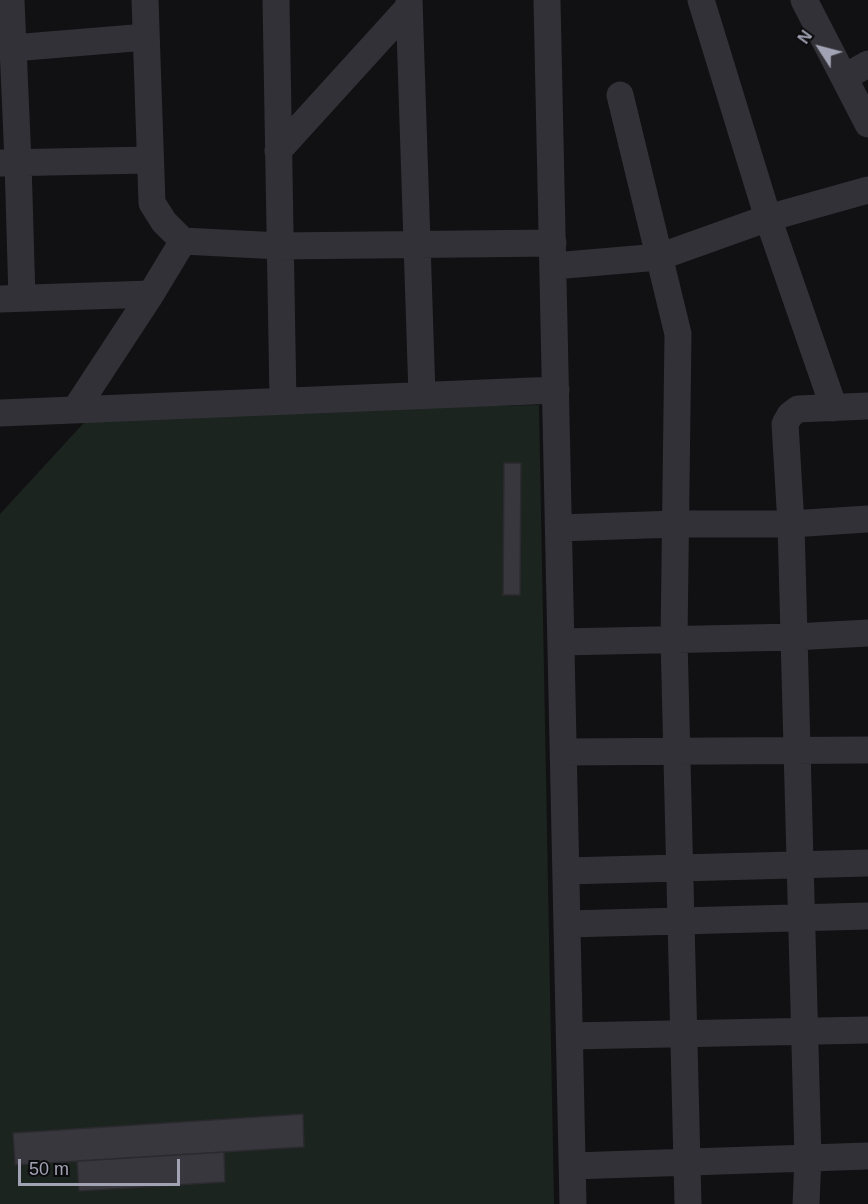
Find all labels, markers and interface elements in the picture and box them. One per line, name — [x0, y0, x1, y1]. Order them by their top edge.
north arrow — [790, 18, 850, 78]
text: N — [795, 27, 815, 47]
scale bar — [21, 1147, 183, 1185]
text: 50 m — [29, 1159, 69, 1179]

